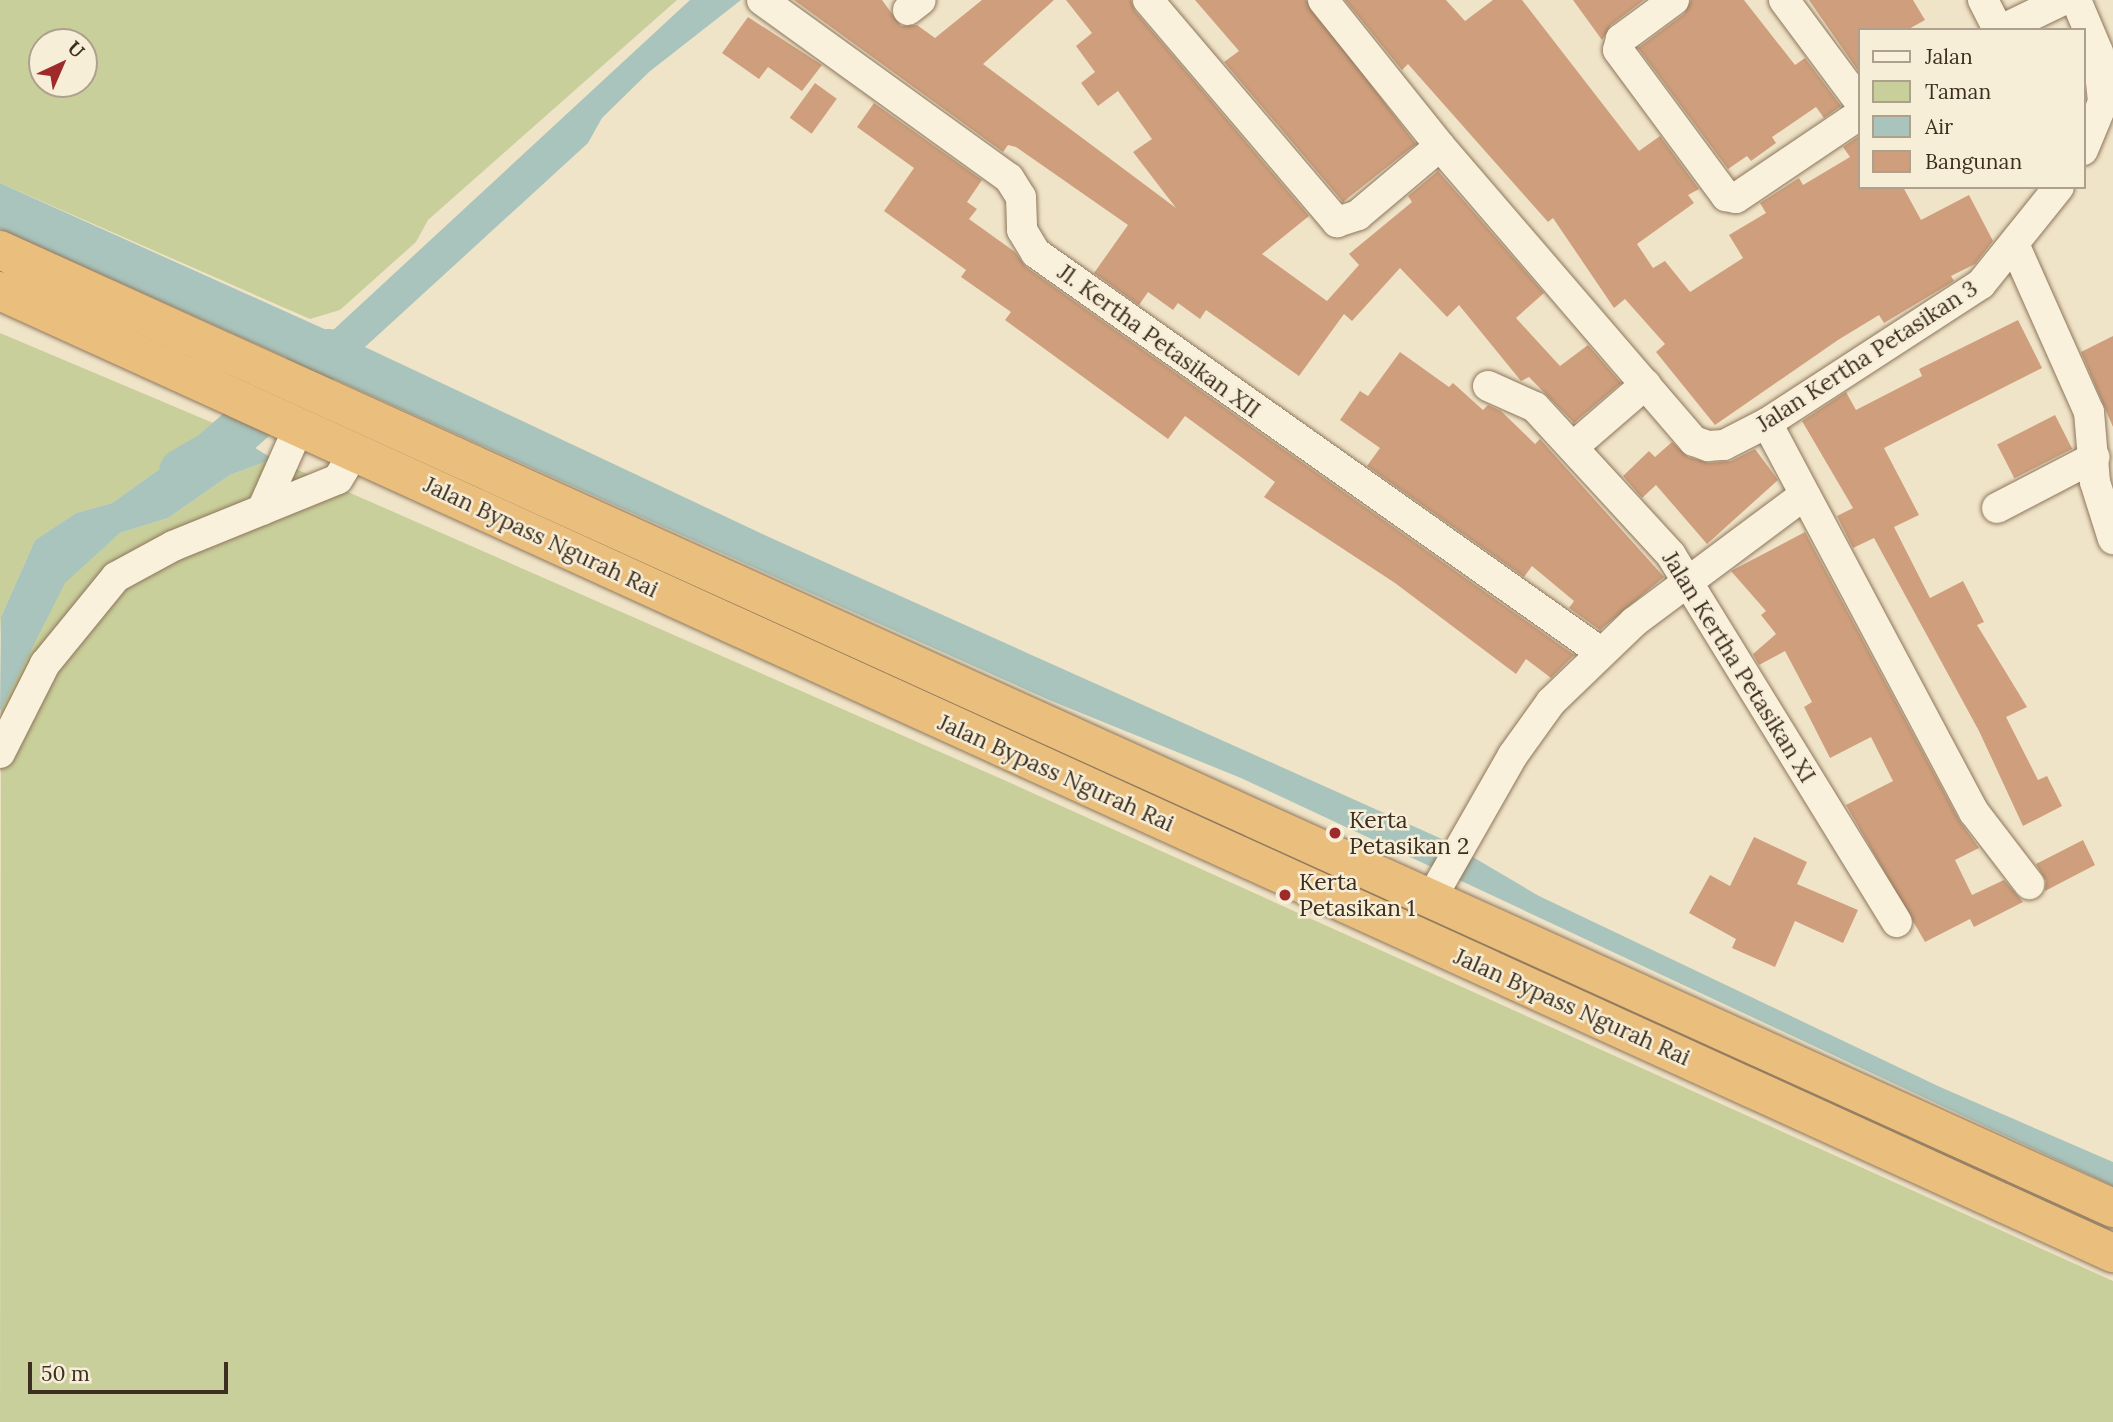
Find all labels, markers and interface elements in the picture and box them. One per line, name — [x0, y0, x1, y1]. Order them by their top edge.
north arrow — [28, 28, 98, 98]
legend — [1857, 28, 2085, 189]
text: U — [63, 36, 90, 63]
text: Jalan — [1925, 43, 1973, 70]
text: Taman — [1925, 78, 1991, 105]
text: Air — [1925, 113, 1953, 140]
text: Bangunan — [1925, 148, 2022, 175]
street label: Jl. Kertha Petasikan XII — [1052, 258, 1266, 424]
street label: Jalan Kertha Petasikan 3 — [1751, 274, 1983, 438]
street label: Jalan Bypass Ngurah Rai — [419, 471, 663, 603]
street label: Jalan Kertha Petasikan XI — [1656, 546, 1822, 788]
street label: Jalan Bypass Ngurah Rai — [934, 708, 1178, 838]
place label: Kerta Petasikan 2 — [1349, 806, 1469, 860]
marker: Kerta Petasikan 2 — [1327, 825, 1343, 841]
place label: Kerta Petasikan 1 — [1299, 868, 1415, 922]
marker: Kerta Petasikan 1 — [1277, 887, 1293, 903]
street label: Jalan Bypass Ngurah Rai — [1450, 942, 1694, 1072]
scale bar — [32, 1348, 231, 1392]
text: 50 m — [41, 1360, 90, 1387]

